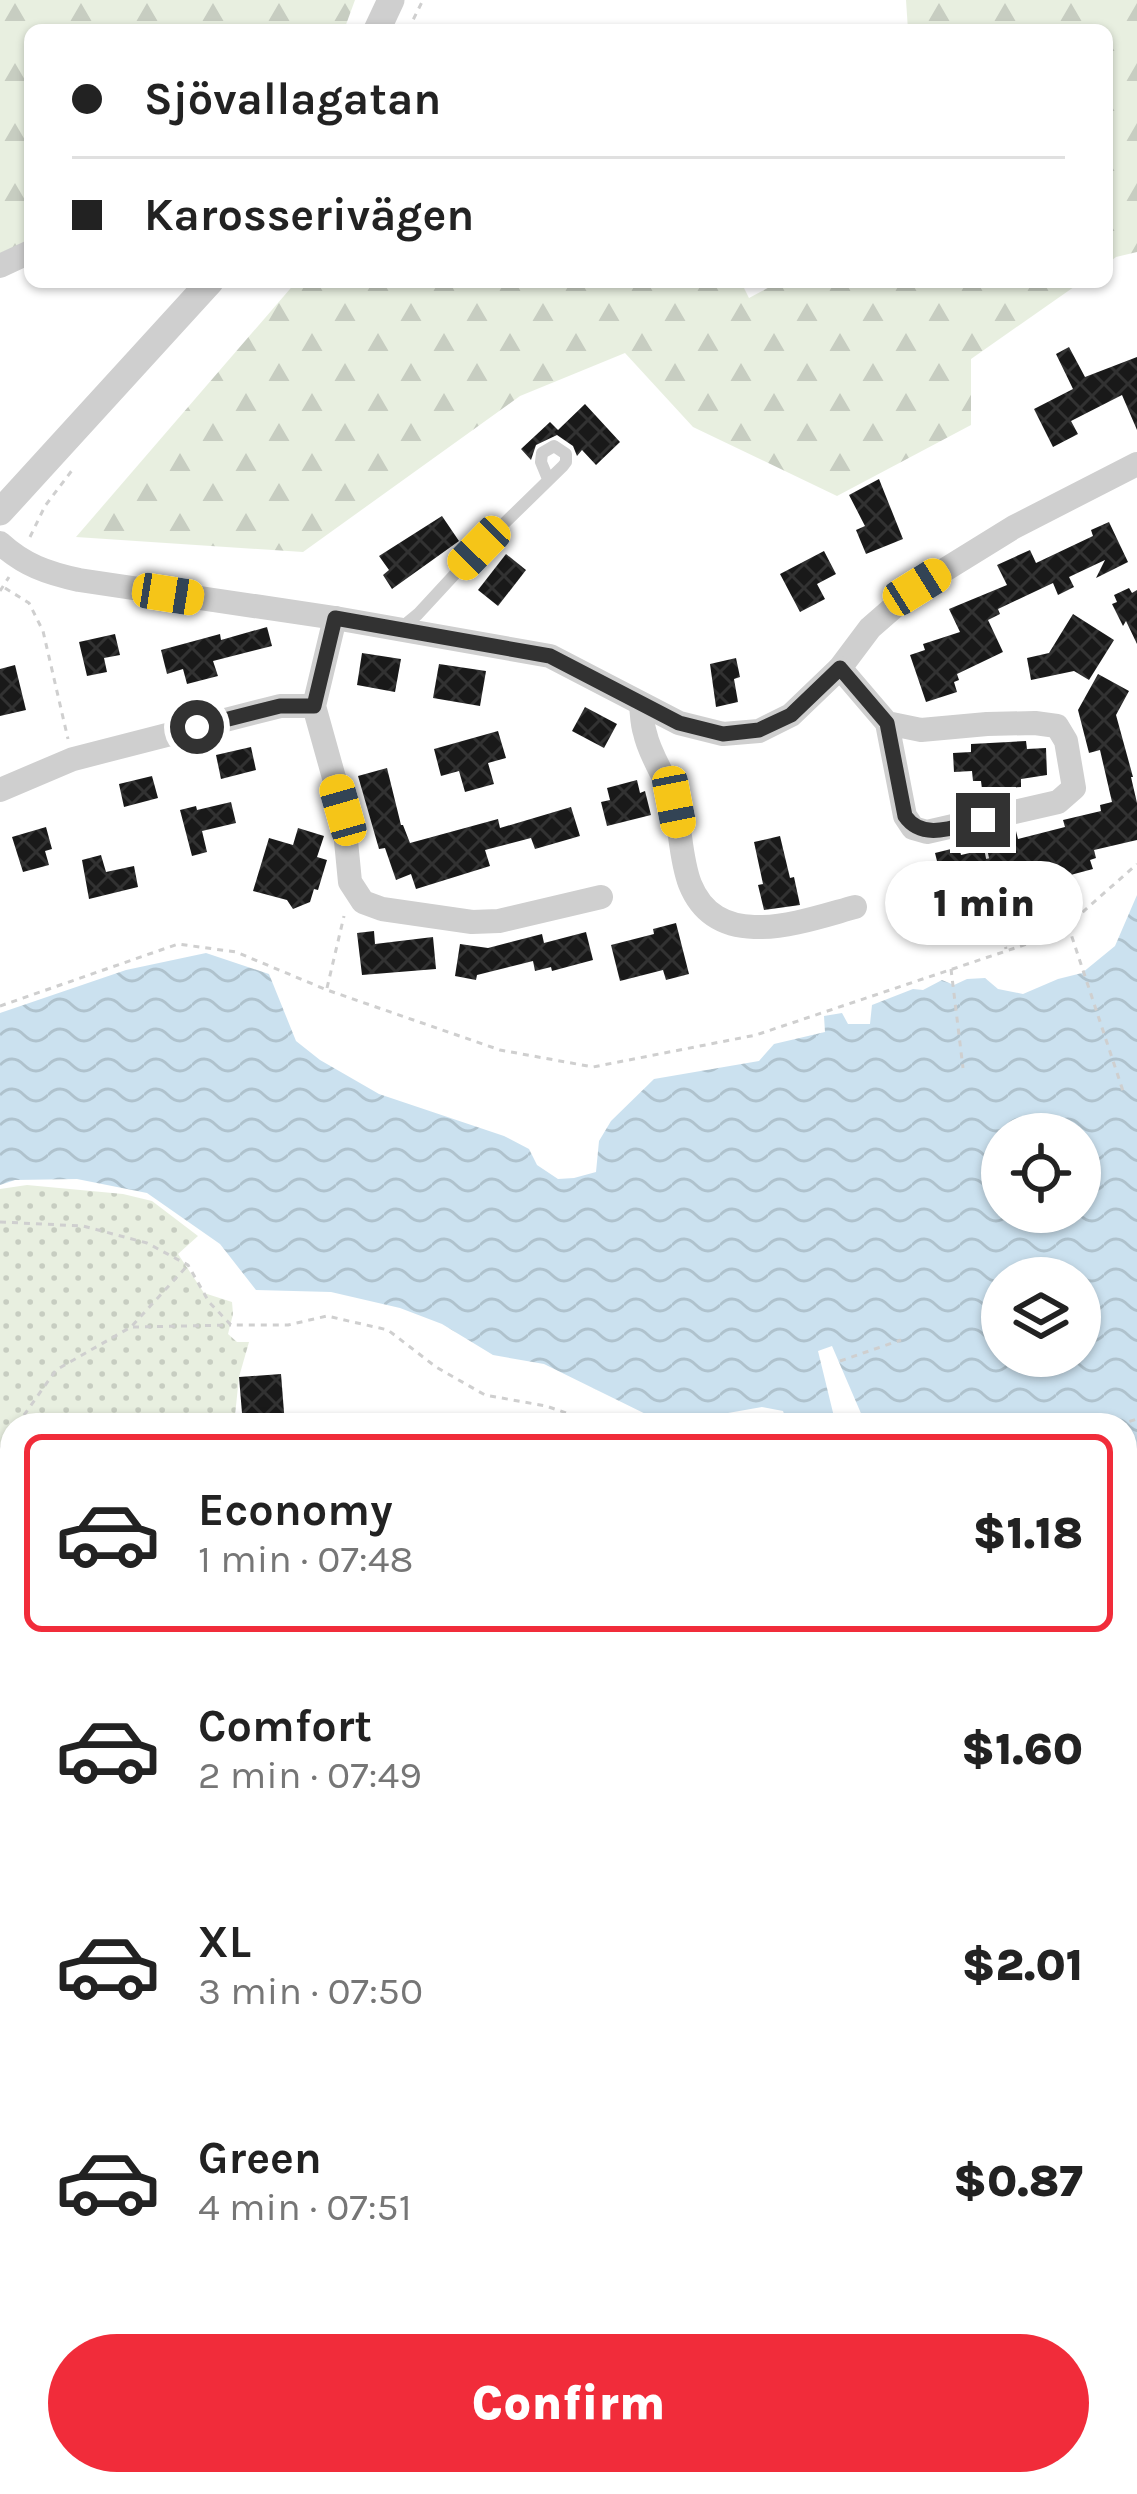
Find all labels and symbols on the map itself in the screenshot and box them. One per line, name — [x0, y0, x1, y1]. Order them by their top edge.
car — [441, 510, 517, 586]
car — [877, 553, 957, 621]
car — [130, 571, 206, 617]
route start — [170, 700, 224, 754]
car — [649, 763, 699, 841]
car — [316, 770, 370, 850]
route end — [956, 793, 1010, 847]
callout: 1 min — [884, 862, 1082, 946]

